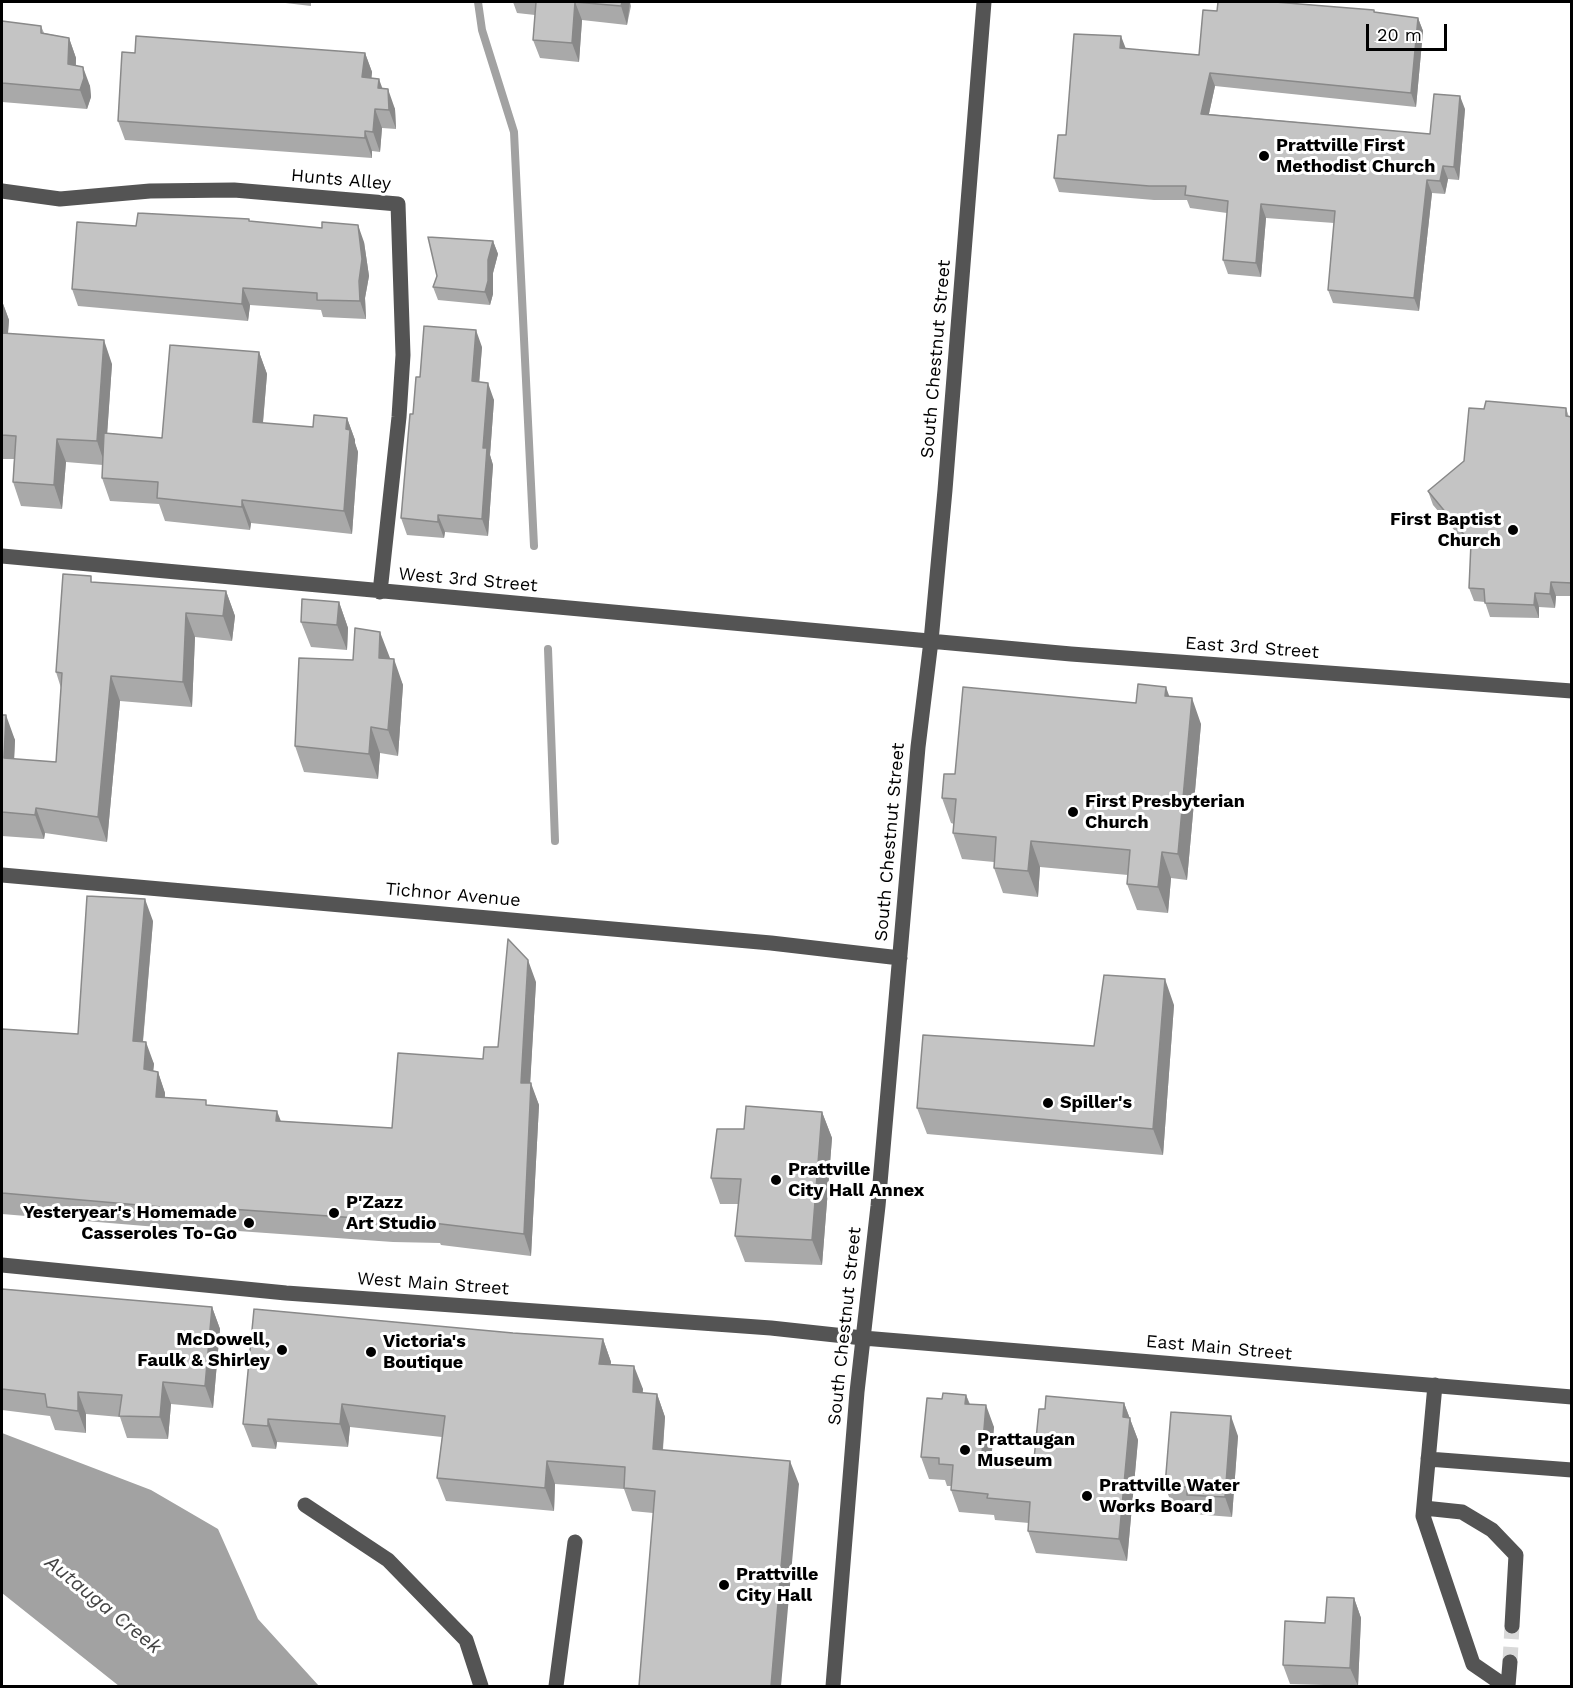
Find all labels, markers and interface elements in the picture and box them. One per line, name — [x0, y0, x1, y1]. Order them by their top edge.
scale bar — [1369, 12, 1450, 50]
text: 20 m — [1377, 24, 1422, 45]
place label: Prattville First Methodist Church — [1276, 135, 1435, 178]
marker: Prattville First Methodist Church — [1257, 149, 1271, 163]
street label: Hunts Alley — [290, 165, 392, 195]
street label: South Chestnut Street — [917, 259, 955, 459]
place label: First Baptist Church — [1390, 509, 1501, 552]
marker: First Baptist Church — [1506, 523, 1520, 537]
street label: West 3rd Street — [398, 563, 538, 597]
street label: East 3rd Street — [1184, 633, 1320, 663]
street label: South Chestnut Street — [871, 742, 909, 942]
place label: First Presbyterian Church — [1085, 791, 1245, 834]
marker: First Presbyterian Church — [1066, 805, 1080, 819]
street label: Tichnor Avenue — [384, 878, 522, 912]
place label: Spiller's — [1060, 1092, 1132, 1114]
marker: Spiller's — [1041, 1096, 1055, 1110]
place label: Prattville City Hall Annex — [788, 1159, 924, 1202]
marker: Prattville City Hall Annex — [769, 1173, 783, 1187]
place label: P'Zazz Art Studio — [346, 1192, 437, 1234]
place label: Yesteryear's Homemade Casseroles To-Go — [23, 1202, 237, 1244]
marker: P'Zazz Art Studio — [327, 1206, 341, 1220]
marker: Yesteryear's Homemade Casseroles To-Go — [242, 1216, 256, 1230]
street label: South Chestnut Street — [824, 1226, 866, 1426]
street label: West Main Street — [356, 1268, 510, 1300]
place label: McDowell, Faulk & Shirley — [137, 1329, 270, 1372]
place label: Victoria's Boutique — [383, 1331, 466, 1374]
street label: East Main Street — [1145, 1331, 1293, 1365]
marker: McDowell, Faulk & Shirley — [275, 1343, 289, 1357]
marker: Victoria's Boutique — [364, 1345, 378, 1359]
place label: Prattaugan Museum — [977, 1429, 1075, 1472]
marker: Prattaugan Museum — [958, 1443, 972, 1457]
place label: Prattville Water Works Board — [1099, 1475, 1240, 1518]
marker: Prattville Water Works Board — [1080, 1489, 1094, 1503]
water label: Autauga Creek — [40, 1551, 166, 1659]
place label: Prattville City Hall — [736, 1564, 818, 1606]
marker: Prattville City Hall — [717, 1578, 731, 1592]

